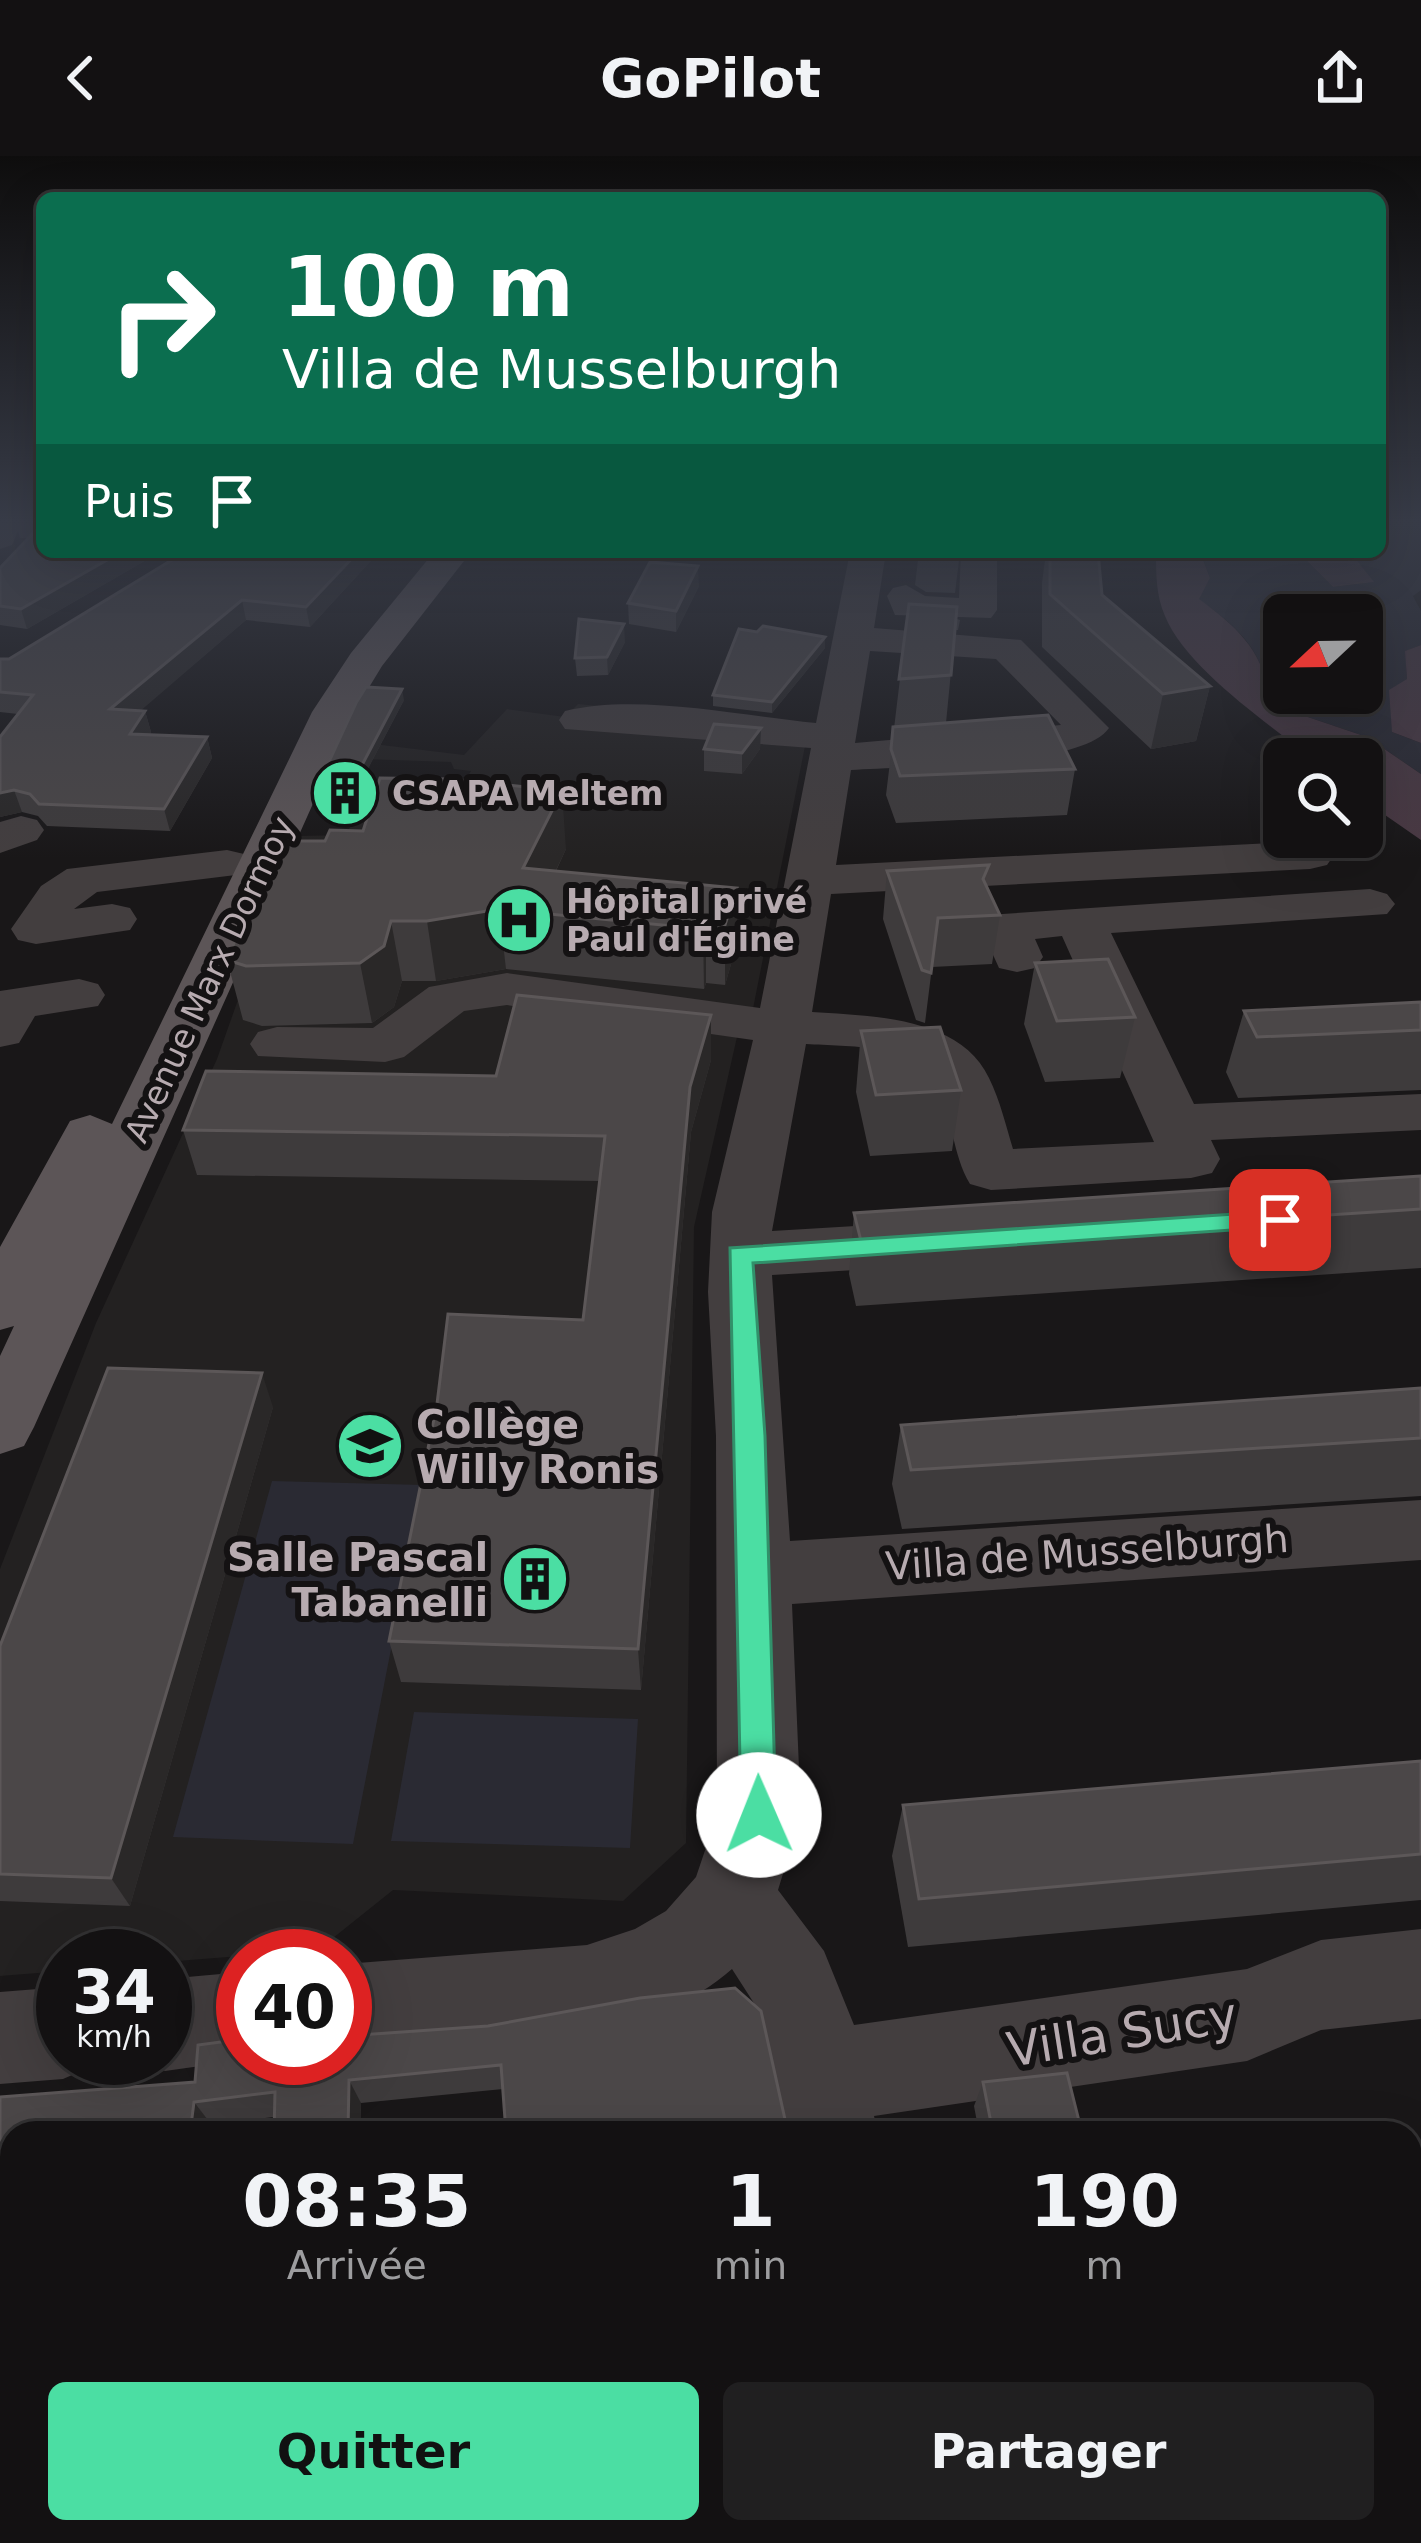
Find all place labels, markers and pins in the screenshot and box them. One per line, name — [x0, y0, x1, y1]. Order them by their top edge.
building icon: CSAPA Meltem — [310, 758, 380, 828]
place label: CSAPA Meltem — [392, 774, 663, 813]
place label: Hôpital privé Paul d'Égine — [566, 882, 807, 959]
hospital icon: Hôpital privé Paul d'Égine — [484, 885, 554, 955]
pin — [1229, 1169, 1331, 1271]
place label: Collège Willy Ronis — [416, 1402, 659, 1492]
school or university icon: Collège Willy Ronis — [335, 1411, 405, 1481]
place label: Salle Pascal Tabanelli — [227, 1535, 488, 1625]
building icon: Salle Pascal Tabanelli — [500, 1544, 570, 1614]

